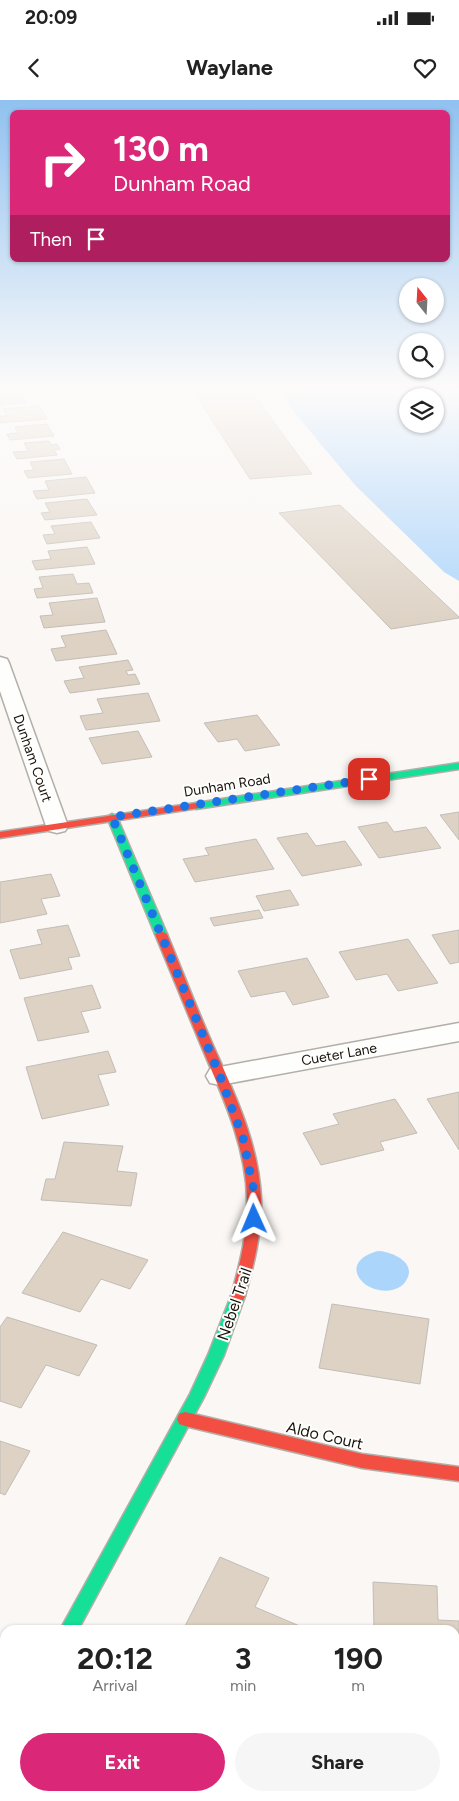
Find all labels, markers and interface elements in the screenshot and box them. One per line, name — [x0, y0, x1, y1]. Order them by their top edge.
text: 20:09 — [25, 6, 77, 29]
icon: back — [20, 54, 48, 82]
text: Waylane — [186, 54, 273, 81]
icon: heart — [411, 54, 439, 82]
text: 130 m — [113, 128, 209, 170]
icon: right — [30, 130, 95, 195]
text: Dunham Road — [113, 170, 251, 197]
icon: arrive — [82, 225, 110, 253]
text: Then — [30, 228, 72, 251]
north arrow — [399, 278, 444, 322]
map controls — [399, 278, 444, 433]
button: search — [399, 333, 444, 378]
button: layers — [399, 388, 444, 433]
street label: Dunham Court — [10, 712, 55, 804]
pin — [348, 758, 390, 800]
icon: arrive — [355, 765, 383, 793]
street label: Dunham Road — [182, 770, 272, 801]
street label: Cueter Lane — [300, 1039, 379, 1070]
position arrow — [227, 1192, 279, 1244]
street label: Nebel Trail — [213, 1265, 256, 1343]
street label: Aldo Court — [285, 1417, 365, 1454]
text: 20:12 — [77, 1640, 153, 1677]
text: 3 — [235, 1640, 252, 1677]
text: 190 — [333, 1640, 383, 1677]
text: Arrival — [92, 1676, 138, 1695]
text: min — [230, 1676, 256, 1695]
text: m — [351, 1676, 365, 1695]
button: Exit — [20, 1733, 225, 1791]
button: Share — [235, 1733, 440, 1791]

